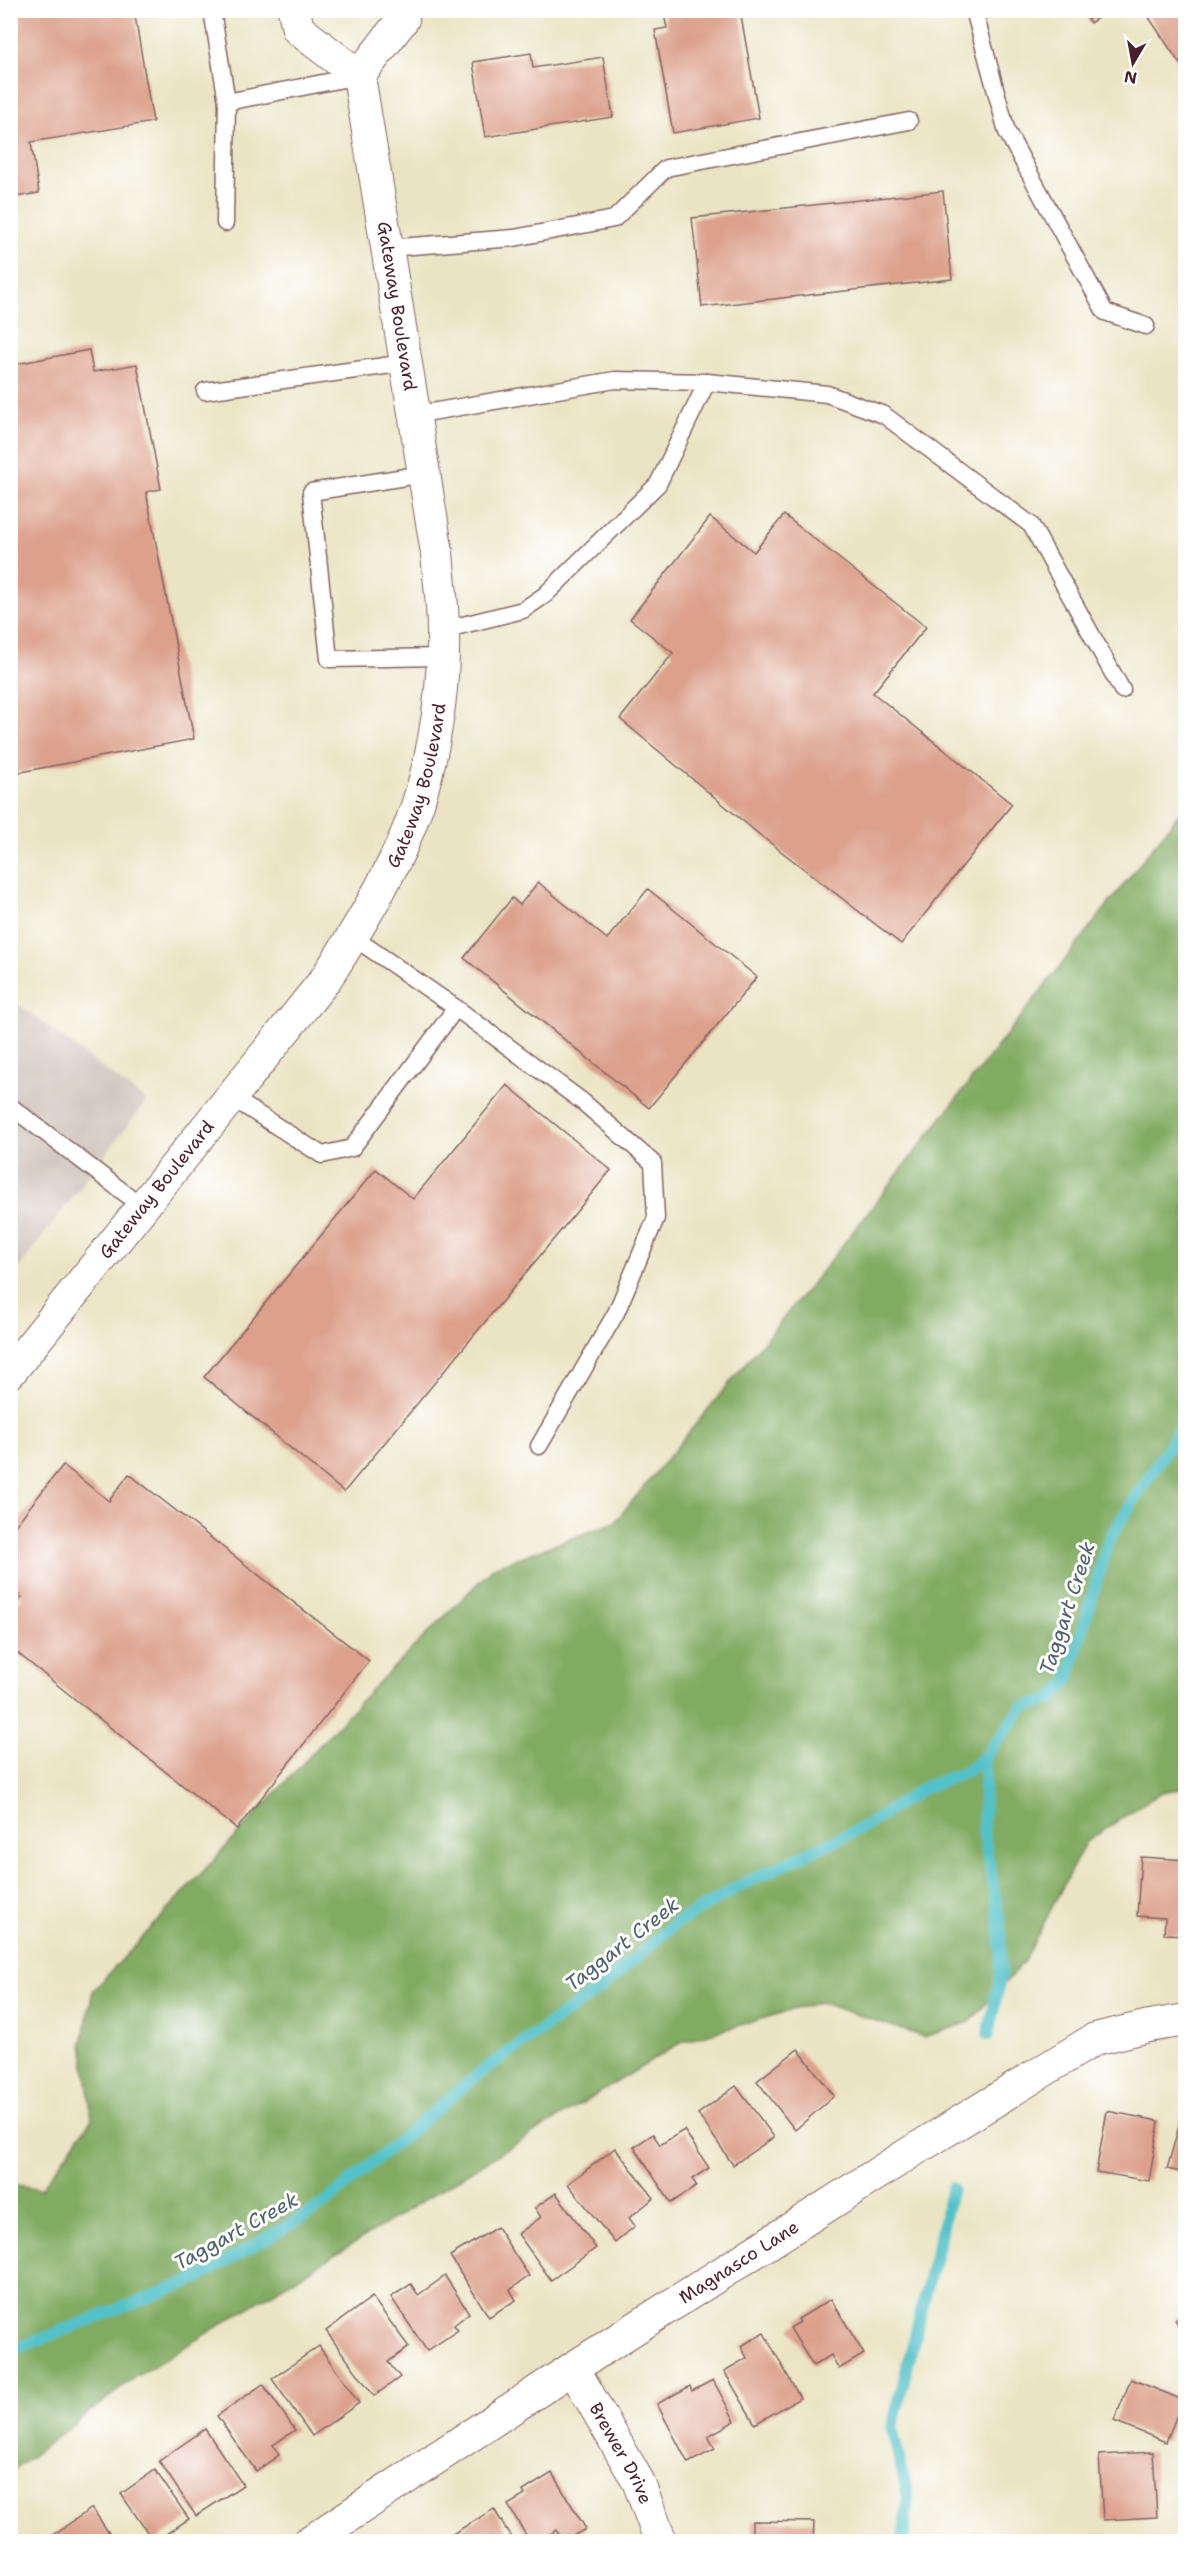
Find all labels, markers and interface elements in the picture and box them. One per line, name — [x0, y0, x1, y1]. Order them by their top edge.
north arrow — [1103, 33, 1163, 93]
text: N — [1122, 66, 1139, 89]
street label: Gateway Boulevard — [372, 220, 422, 392]
street label: Gateway Boulevard — [381, 702, 451, 872]
street label: Gateway Boulevard — [94, 1115, 220, 1264]
water label: Taggart Creek — [1033, 1538, 1101, 1678]
water label: Taggart Creek — [560, 1891, 685, 1997]
water label: Taggart Creek — [169, 2186, 303, 2276]
street label: Magnasco Lane — [674, 2215, 803, 2309]
street label: Brewer Drive — [584, 2398, 658, 2507]

